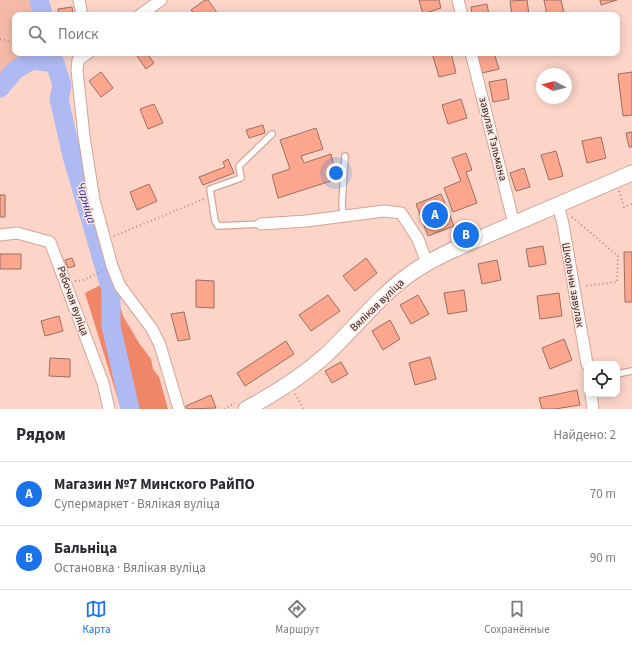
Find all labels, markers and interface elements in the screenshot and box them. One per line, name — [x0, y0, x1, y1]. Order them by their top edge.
search box — [12, 12, 620, 56]
icon: search — [26, 23, 48, 45]
text: Поиск — [58, 24, 99, 45]
north arrow — [536, 68, 572, 104]
street label: завулак Тэльмана — [475, 95, 511, 183]
your location — [326, 163, 346, 183]
water label: Чарніца — [72, 181, 100, 226]
pin: A — [422, 200, 448, 230]
pin: B — [453, 220, 479, 250]
street label: Школьны завулак — [558, 241, 588, 329]
street label: Рабочая вуліца — [53, 264, 93, 338]
street label: Вялікая вуліца — [347, 275, 407, 335]
map controls — [584, 361, 620, 397]
button: locate — [584, 361, 620, 397]
text: Рядом — [16, 423, 66, 447]
text: Найдено: 2 — [554, 426, 616, 444]
text: Магазин №7 Минского РайПО — [54, 474, 255, 495]
text: A — [25, 485, 33, 503]
text: 70 m — [590, 485, 616, 503]
text: Супермаркет · Вялікая вуліца — [54, 495, 220, 513]
text: Бальніца — [54, 538, 117, 559]
text: B — [25, 549, 33, 567]
text: 90 m — [590, 549, 616, 567]
text: Остановка · Вялікая вуліца — [54, 559, 206, 577]
tab: Карта — [82, 598, 111, 637]
tab: Маршрут — [275, 598, 320, 637]
tab: Сохранённые — [484, 598, 550, 637]

